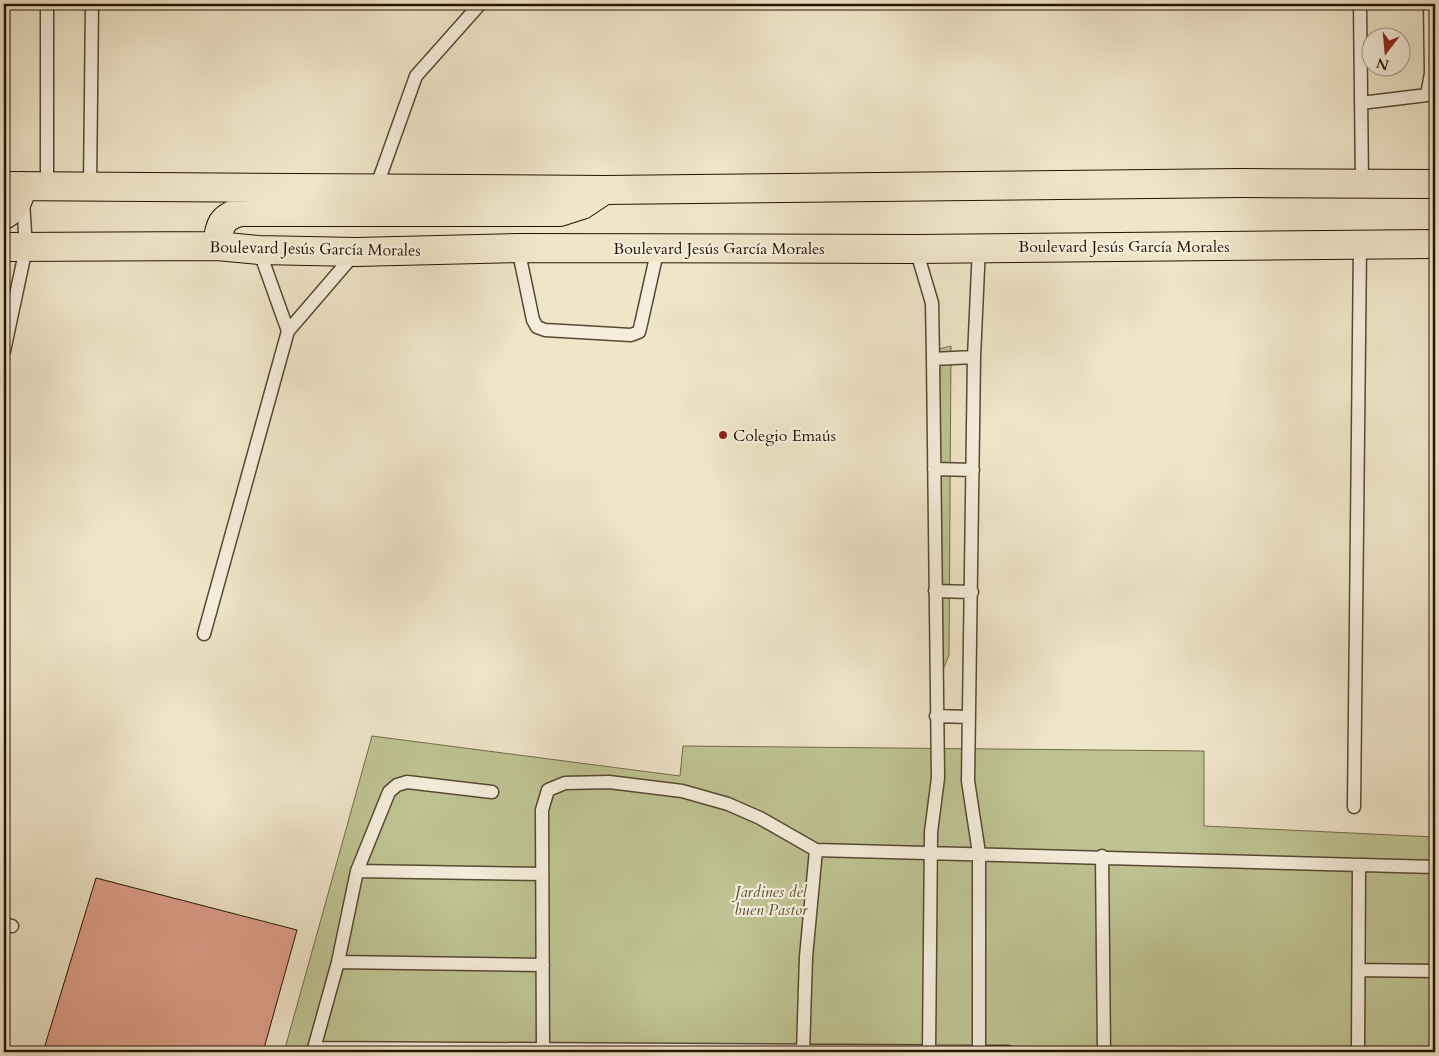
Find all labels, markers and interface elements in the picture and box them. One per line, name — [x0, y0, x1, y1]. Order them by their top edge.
north arrow — [1362, 28, 1412, 78]
text: N — [1374, 53, 1391, 75]
street label: Boulevard Jesús García Morales — [209, 236, 421, 262]
street label: Boulevard Jesús García Morales — [1018, 236, 1230, 258]
street label: Boulevard Jesús García Morales — [613, 238, 825, 260]
place label: Colegio Emaús — [733, 425, 836, 447]
marker: Colegio Emaús — [717, 429, 729, 441]
park label: Jardines del buen Pastor — [731, 881, 808, 921]

